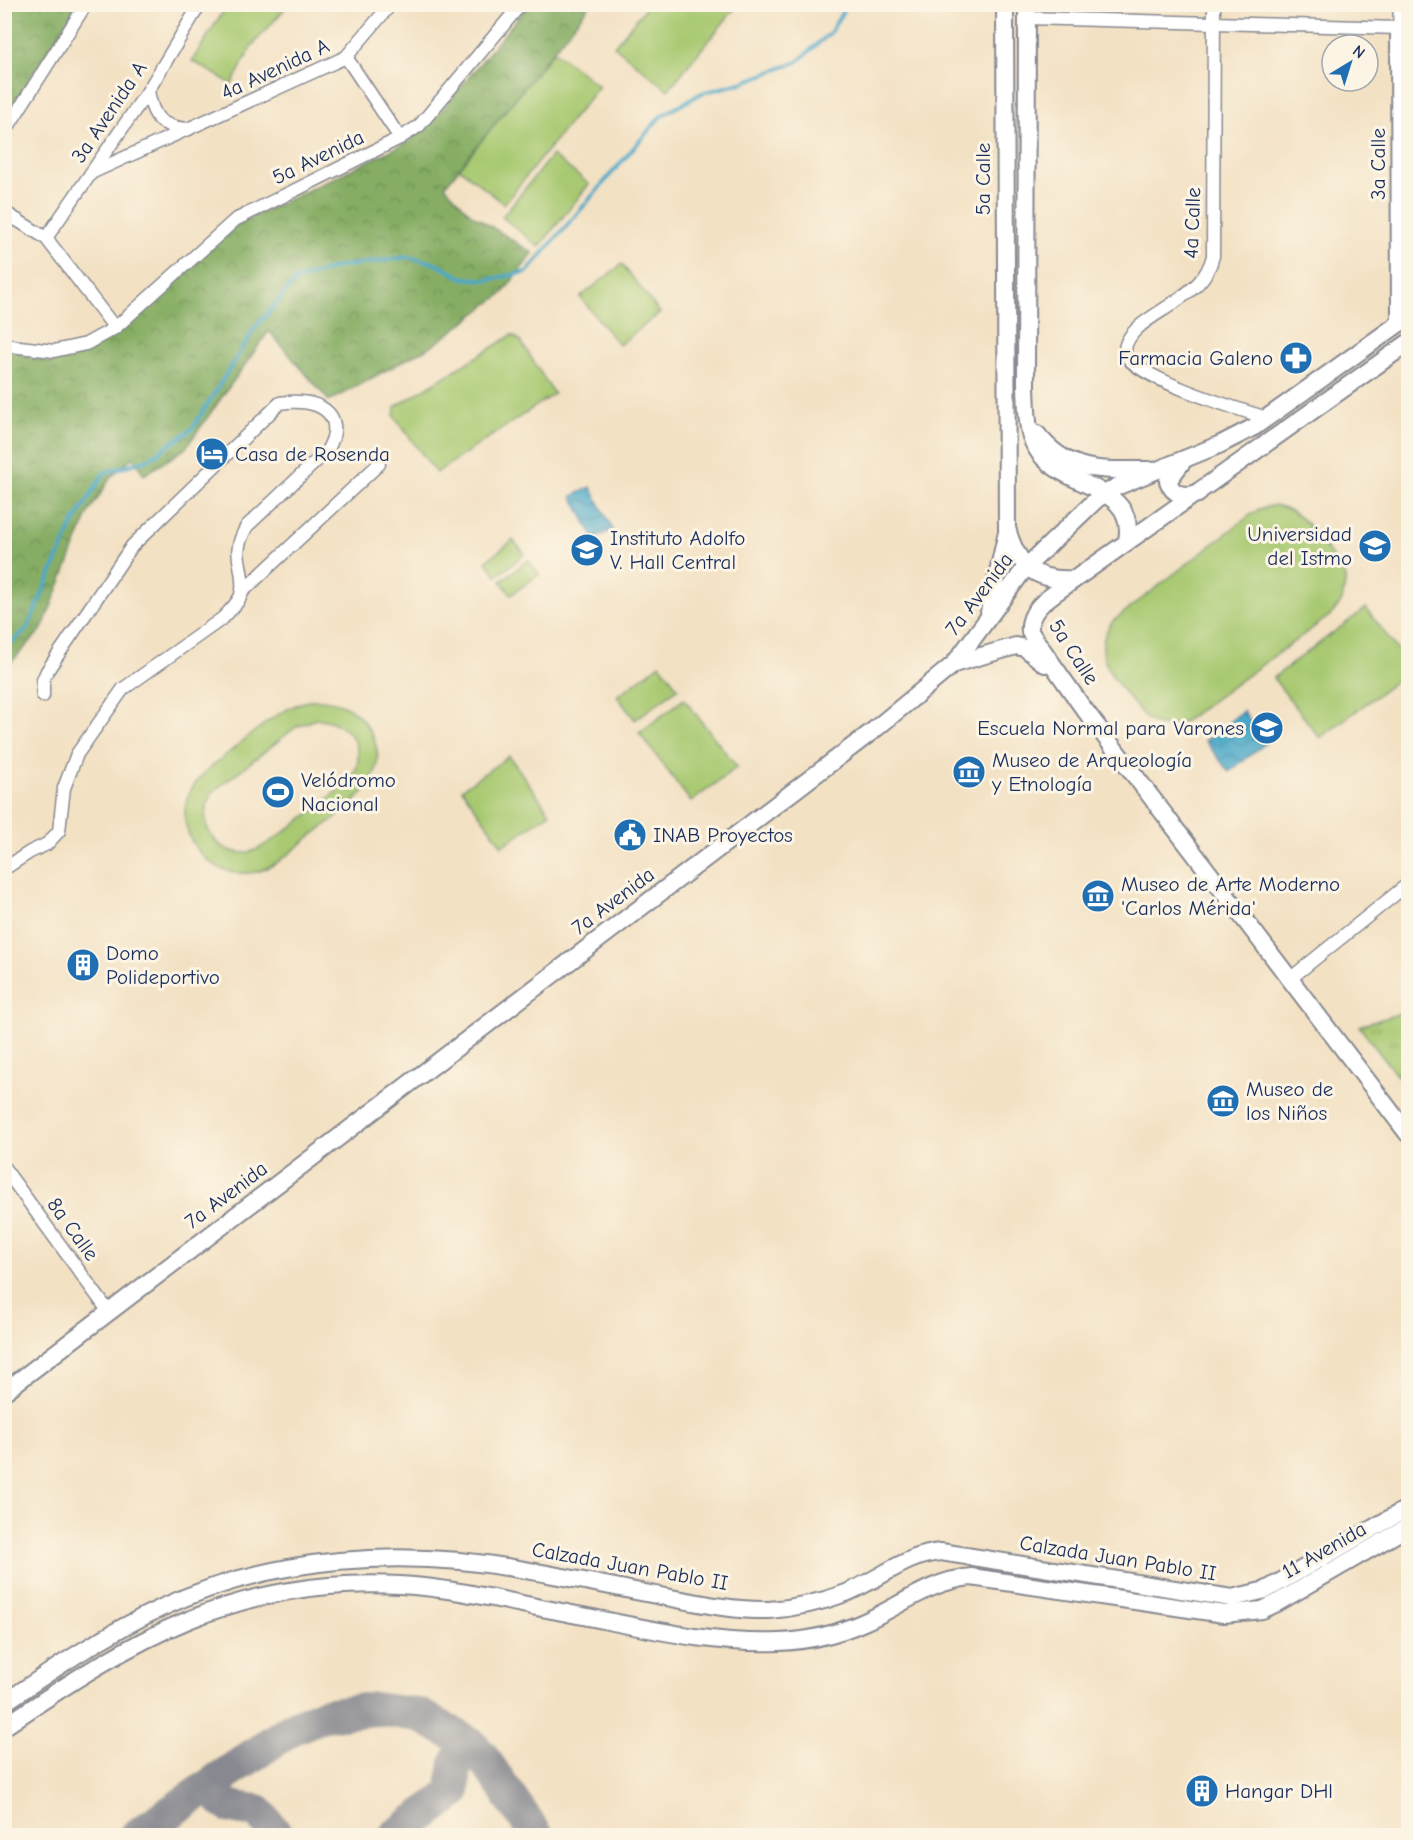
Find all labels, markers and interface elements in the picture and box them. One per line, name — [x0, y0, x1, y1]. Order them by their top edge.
street label: 4a Avenida A — [217, 33, 333, 105]
north arrow — [1320, 33, 1380, 93]
text: N — [1349, 42, 1368, 62]
street label: 3a Avenida A — [66, 57, 152, 167]
street label: 5a Avenida — [268, 125, 368, 189]
street label: 3a Calle — [1366, 128, 1390, 200]
street label: 5a Calle — [971, 143, 995, 215]
street label: 4a Calle — [1179, 187, 1205, 259]
pharmacy icon: Farmacia Galeno — [1278, 340, 1314, 376]
place label: Farmacia Galeno — [1118, 346, 1273, 370]
hotel icon: Casa de Rosenda — [194, 436, 230, 472]
place label: Casa de Rosenda — [235, 442, 390, 466]
place label: Universidad del Istmo — [1247, 522, 1352, 570]
place label: Instituto Adolfo V. Hall Central — [610, 526, 745, 574]
school or university icon: Universidad del Istmo — [1357, 528, 1393, 564]
school or university icon: Instituto Adolfo V. Hall Central — [569, 532, 605, 568]
street label: 7a Avenida — [940, 548, 1018, 640]
street label: 5a Calle — [1044, 615, 1104, 689]
school or university icon: Escuela Normal para Varones — [1249, 710, 1285, 746]
place label: Escuela Normal para Varones — [977, 716, 1244, 740]
place label: Museo de Arqueología y Etnología — [991, 748, 1192, 796]
museum icon: Museo de Arqueología y Etnología — [951, 754, 987, 790]
place label: Velódromo Nacional — [301, 768, 396, 816]
sports icon: Velódromo Nacional — [260, 774, 296, 810]
public building icon: INAB Proyectos — [612, 817, 648, 853]
place label: INAB Proyectos — [653, 823, 793, 847]
street label: 7a Avenida — [567, 862, 659, 940]
place label: Museo de Arte Moderno 'Carlos Mérida' — [1121, 872, 1340, 920]
museum icon: Museo de Arte Moderno 'Carlos Mérida' — [1080, 878, 1116, 914]
place label: Domo Polideportivo — [106, 941, 220, 989]
building icon: Domo Polideportivo — [65, 947, 101, 983]
place label: Museo de los Niños — [1246, 1077, 1333, 1125]
museum icon: Museo de los Niños — [1205, 1083, 1241, 1119]
street label: 7a Avenida — [180, 1156, 272, 1234]
street label: 8a Calle — [42, 1193, 104, 1265]
street label: 11 Avenida — [1278, 1516, 1370, 1584]
street label: Calzada Juan Pablo II — [1018, 1531, 1218, 1585]
street label: Calzada Juan Pablo II — [530, 1537, 730, 1595]
building icon: Hangar DHl — [1184, 1773, 1220, 1809]
place label: Hangar DHl — [1225, 1779, 1333, 1803]

